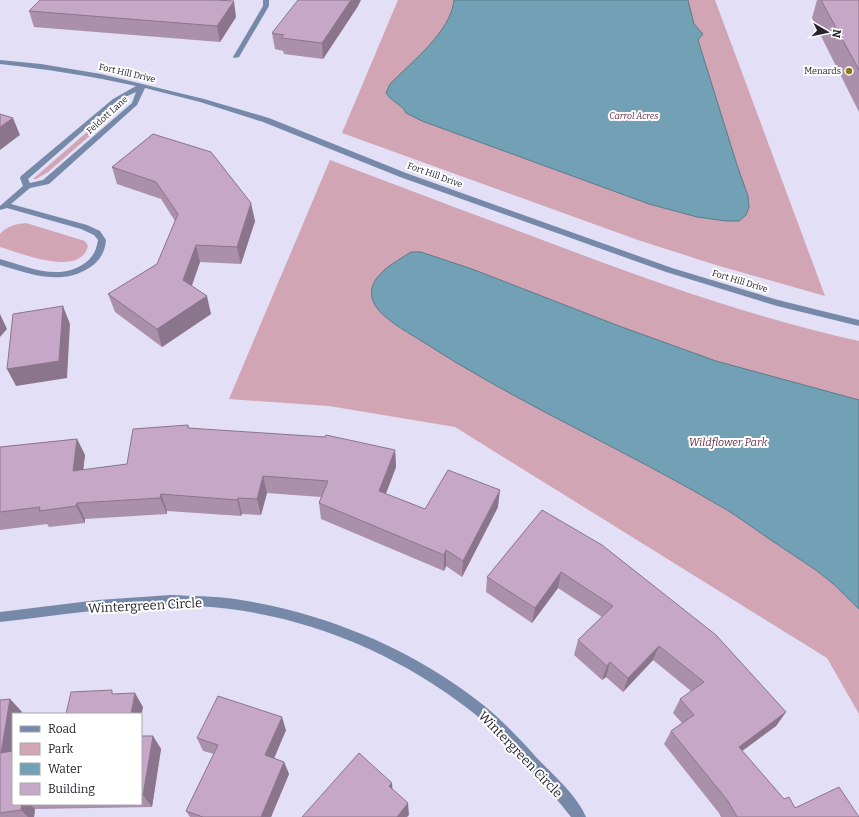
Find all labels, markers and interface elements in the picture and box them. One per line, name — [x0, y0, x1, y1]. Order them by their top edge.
north arrow — [807, 12, 847, 52]
text: N — [829, 28, 843, 39]
street label: Fort Hill Drive — [98, 62, 156, 84]
place label: Menards — [804, 66, 841, 76]
marker: Menards — [844, 66, 854, 76]
street label: Feldott Lane — [85, 94, 129, 136]
park label: Carrol Acres — [609, 111, 659, 121]
street label: Fort Hill Drive — [406, 160, 464, 190]
street label: Fort Hill Drive — [711, 268, 769, 294]
park label: Wildflower Park — [689, 436, 768, 449]
street label: Wintergreen Circle — [88, 595, 202, 616]
street label: Wintergreen Circle — [476, 708, 566, 801]
legend — [12, 713, 142, 805]
text: Road — [48, 722, 76, 736]
text: Park — [48, 742, 74, 756]
text: Water — [48, 762, 83, 776]
text: Building — [48, 782, 95, 796]

